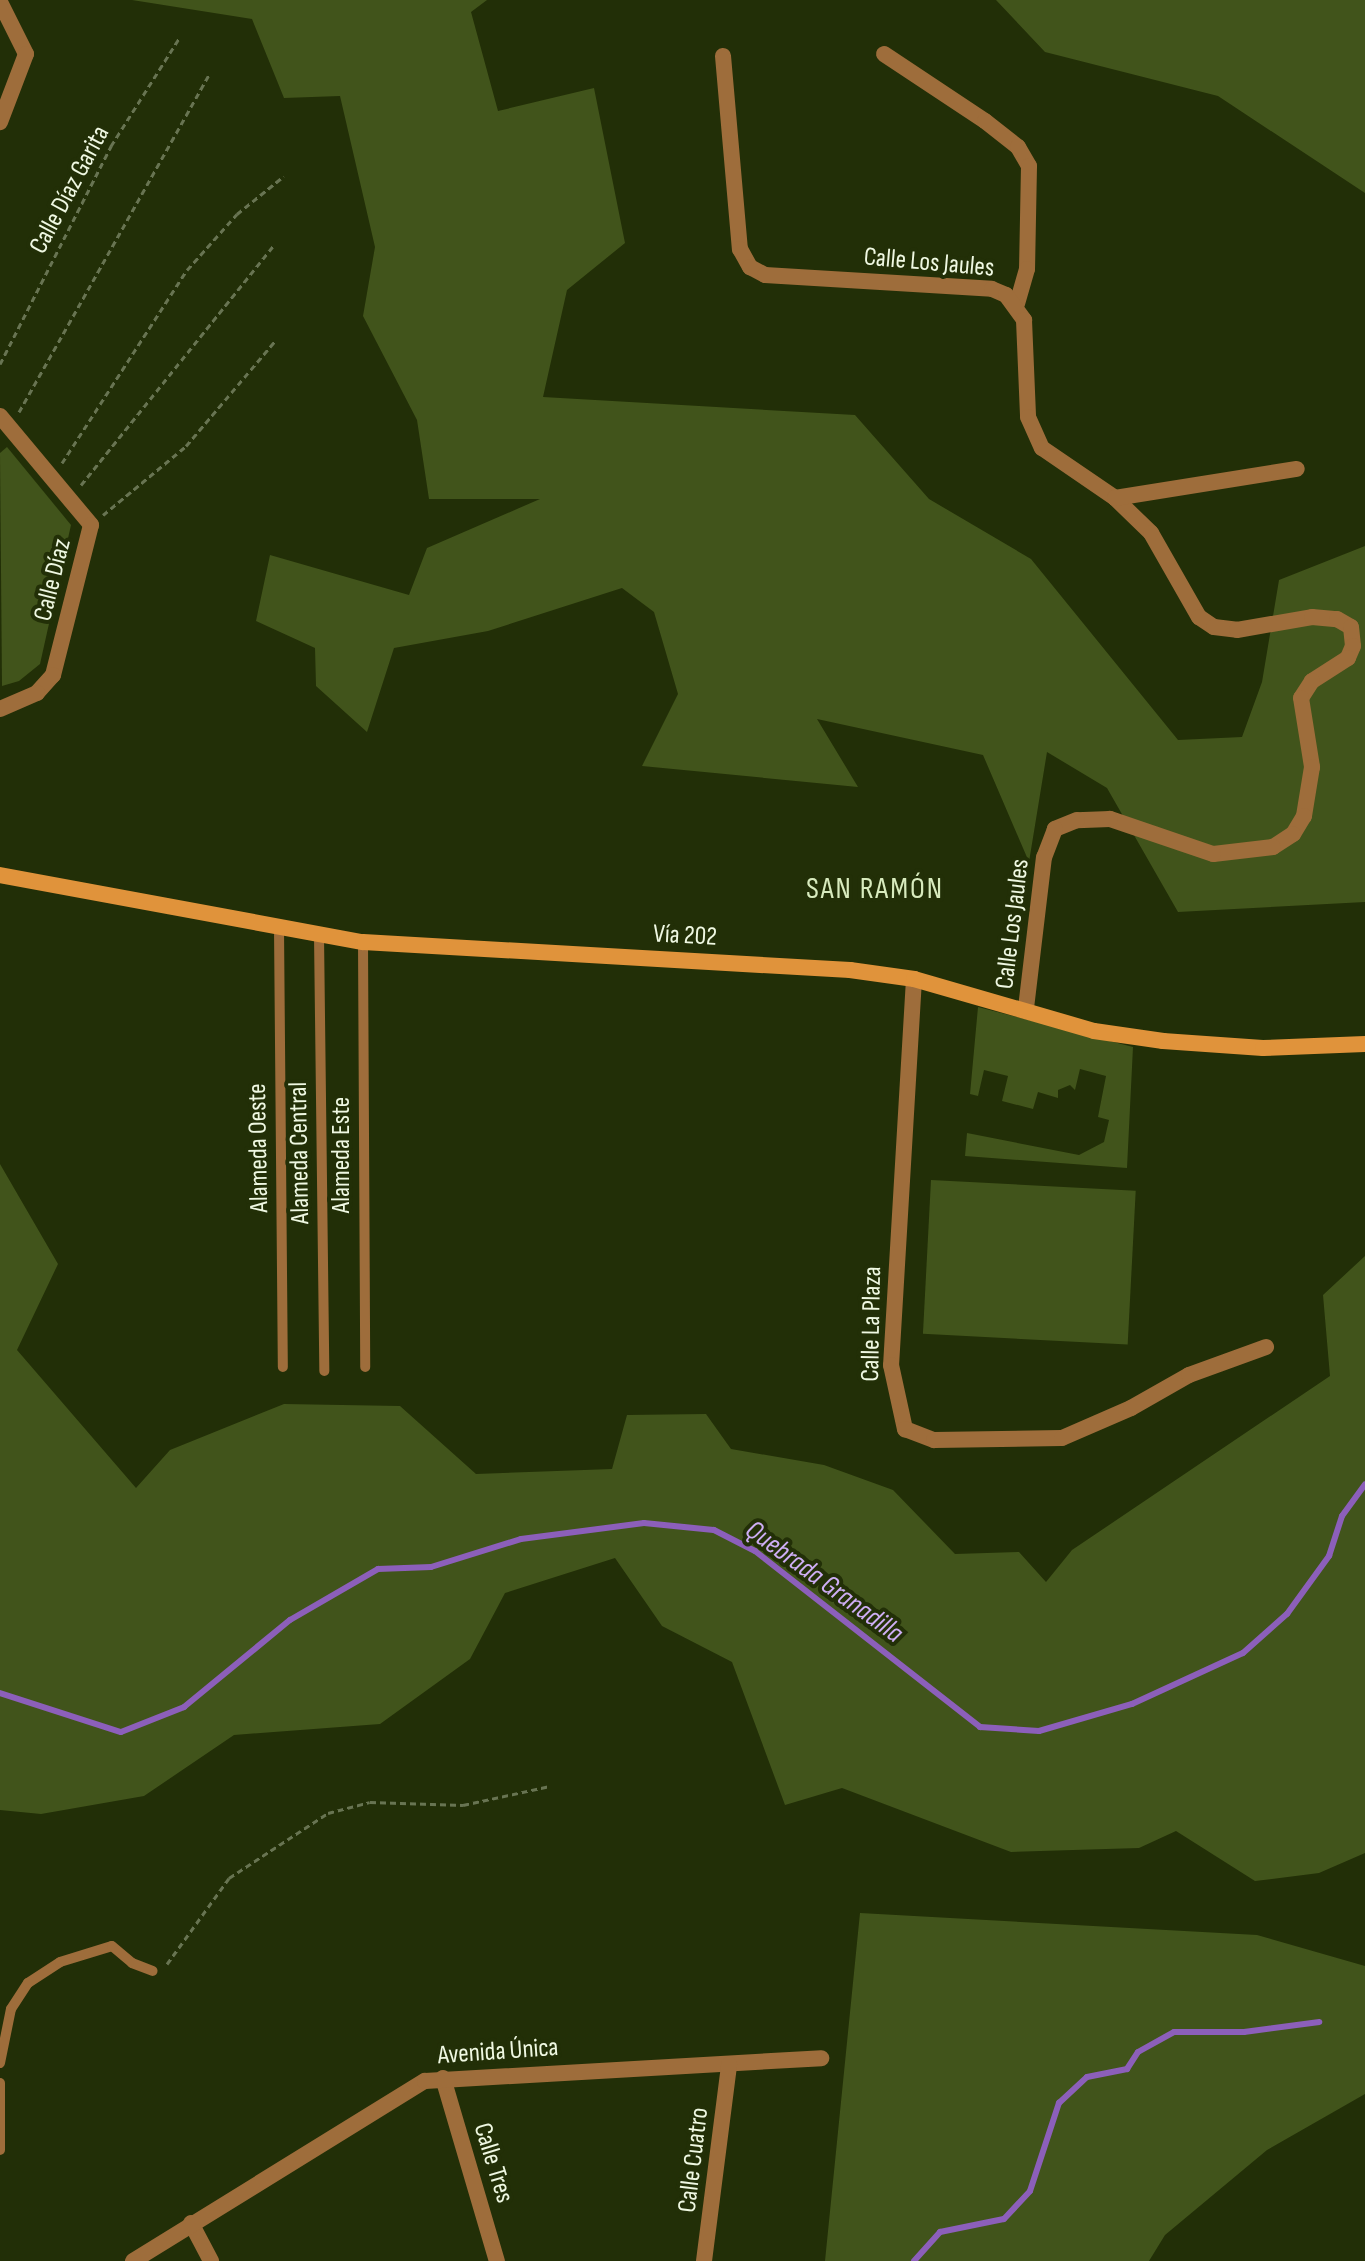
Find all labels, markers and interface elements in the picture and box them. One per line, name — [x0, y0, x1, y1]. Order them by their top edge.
street label: Calle Díaz Garita — [23, 121, 117, 259]
street label: Calle Los Jaules — [862, 242, 996, 284]
street label: Calle Díaz — [28, 536, 78, 624]
street label: Calle Los Jaules — [990, 857, 1036, 991]
district label: SAN RAMÓN — [806, 871, 944, 907]
street label: Vía 202 — [652, 919, 718, 953]
street label: Alameda Central — [283, 1082, 317, 1224]
street label: Alameda Oeste — [242, 1083, 276, 1213]
street label: Alameda Este — [326, 1097, 358, 1213]
street label: Calle La Plaza — [855, 1266, 889, 1382]
water label: Quebrada Granadilla — [738, 1513, 910, 1651]
street label: Avenida Única — [437, 2032, 559, 2072]
street label: Calle Cuatro — [672, 2106, 716, 2214]
street label: Calle Tres — [466, 2119, 520, 2207]

